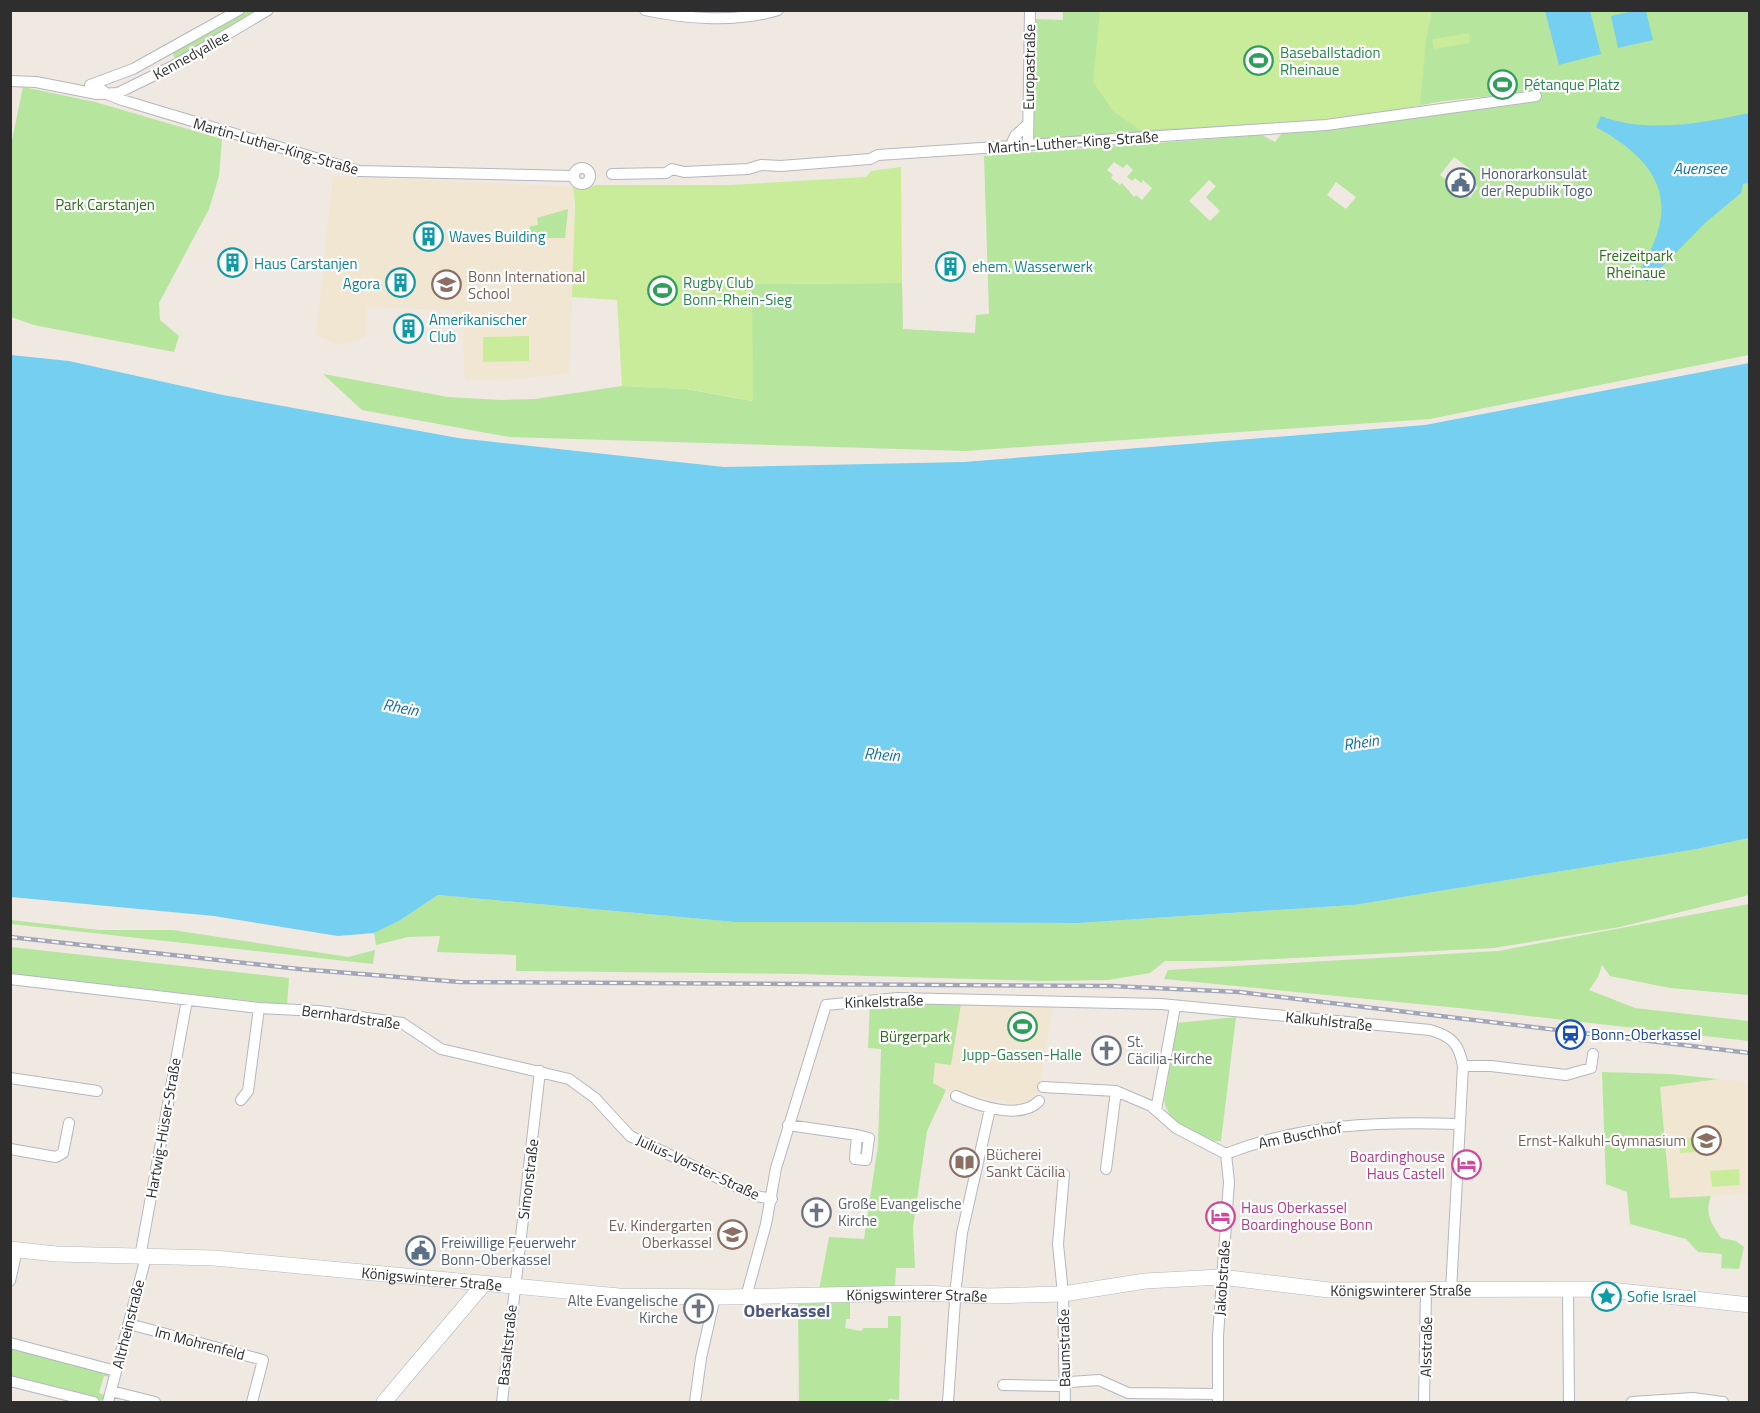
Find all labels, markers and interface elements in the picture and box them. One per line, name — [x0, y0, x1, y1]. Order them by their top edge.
street label: Europastraße — [1017, 24, 1041, 110]
street label: Kennedyallee — [149, 25, 233, 85]
place label: Baseballstadion Rheinaue — [1280, 41, 1381, 81]
sports icon: Baseballstadion Rheinaue — [1243, 45, 1275, 77]
sports icon: Pétanque Platz — [1487, 68, 1519, 100]
place label: Pétanque Platz — [1524, 73, 1620, 96]
street label: Martin-Luther-King-Straße — [191, 111, 361, 181]
street label: Martin-Luther-King-Straße — [987, 125, 1159, 159]
water label: Auensee — [1673, 156, 1728, 180]
place label: Honorarkonsulat der Republik Togo — [1481, 162, 1593, 202]
public building icon: Honorarkonsulat der Republik Togo — [1444, 166, 1476, 198]
park label: Park Carstanjen — [55, 193, 155, 216]
building icon: Waves Building — [412, 220, 444, 252]
place label: Waves Building — [449, 225, 546, 248]
park label: Freizeitpark Rheinaue — [1599, 244, 1673, 284]
building icon: Haus Carstanjen — [217, 247, 249, 279]
building icon: ehem. Wasserwerk — [935, 250, 967, 282]
place label: Haus Carstanjen — [254, 252, 357, 275]
place label: ehem. Wasserwerk — [972, 255, 1093, 278]
place label: Bonn International School — [468, 265, 585, 305]
building icon: Agora — [385, 267, 417, 299]
school or university icon: Bonn International School — [431, 269, 463, 301]
place label: Rugby Club Bonn-Rhein-Sieg — [683, 271, 792, 311]
place label: Agora — [343, 272, 380, 295]
sports icon: Rugby Club Bonn-Rhein-Sieg — [646, 275, 678, 307]
place label: Amerikanischer Club — [429, 308, 527, 348]
building icon: Amerikanischer Club — [392, 312, 424, 344]
water label: Rhein — [381, 692, 422, 722]
water label: Rhein — [1342, 727, 1381, 756]
water label: Rhein — [863, 741, 902, 767]
street label: Kinkelstraße — [844, 988, 924, 1014]
street label: Bernhardstraße — [300, 999, 402, 1035]
street label: Kalkuhlstraße — [1284, 1005, 1374, 1037]
sports icon: Jupp-Gassen-Halle — [1006, 1011, 1038, 1043]
station icon: Bonn-Oberkassel — [1554, 1018, 1586, 1050]
place label: Bonn-Oberkassel — [1591, 1023, 1701, 1046]
park label: Bürgerpark — [880, 1025, 950, 1048]
place label: St. Cäcilia-Kirche — [1127, 1030, 1212, 1070]
church icon: St. Cäcilia-Kirche — [1090, 1034, 1122, 1066]
place label: Jupp-Gassen-Halle — [962, 1043, 1082, 1066]
street label: Hartwig-Hüser-Straße — [139, 1056, 187, 1200]
street label: Am Buschhof — [1256, 1116, 1344, 1154]
school or university icon: Ernst-Kalkuhl-Gymnasium — [1691, 1124, 1723, 1156]
street label: Julius-Vorster-Straße — [632, 1128, 764, 1206]
place label: Ernst-Kalkuhl-Gymnasium — [1518, 1129, 1686, 1152]
street label: Simonstraße — [512, 1137, 544, 1221]
place label: Bücherei Sankt Cäcilia — [986, 1143, 1066, 1183]
place label: Boardinghouse Haus Castell — [1350, 1145, 1445, 1185]
library icon: Bücherei Sankt Cäcilia — [949, 1147, 981, 1179]
hotel icon: Boardinghouse Haus Castell — [1450, 1149, 1482, 1181]
place label: Große Evangelische Kirche — [838, 1192, 962, 1232]
church icon: Große Evangelische Kirche — [801, 1196, 833, 1228]
place label: Haus Oberkassel Boardinghouse Bonn — [1241, 1196, 1373, 1236]
hotel icon: Haus Oberkassel Boardinghouse Bonn — [1204, 1200, 1236, 1232]
place label: Ev. Kindergarten Oberkassel — [609, 1214, 712, 1254]
school or university icon: Ev. Kindergarten Oberkassel — [717, 1218, 749, 1250]
place label: Freiwillige Feuerwehr Bonn-Oberkassel — [441, 1231, 576, 1271]
public building icon: Freiwillige Feuerwehr Bonn-Oberkassel — [404, 1235, 436, 1267]
street label: Jakobstraße — [1208, 1239, 1236, 1317]
street label: Königswinterer Straße — [360, 1260, 503, 1296]
street label: Altrheinstraße — [106, 1277, 150, 1371]
street label: Königswinterer Straße — [1330, 1278, 1471, 1301]
place icon: Sofie Israel — [1590, 1280, 1622, 1312]
street label: Königswinterer Straße — [846, 1281, 988, 1307]
place label: Sofie Israel — [1627, 1285, 1697, 1308]
place label: Alte Evangelische Kirche — [567, 1289, 678, 1329]
church icon: Alte Evangelische Kirche — [683, 1293, 715, 1325]
district label: Oberkassel — [744, 1297, 830, 1324]
street label: Basaltstraße — [491, 1303, 523, 1387]
street label: Baumstraße — [1052, 1309, 1076, 1387]
street label: Alsstraße — [1414, 1317, 1438, 1377]
street label: Im Mohrenfeld — [152, 1320, 248, 1366]

